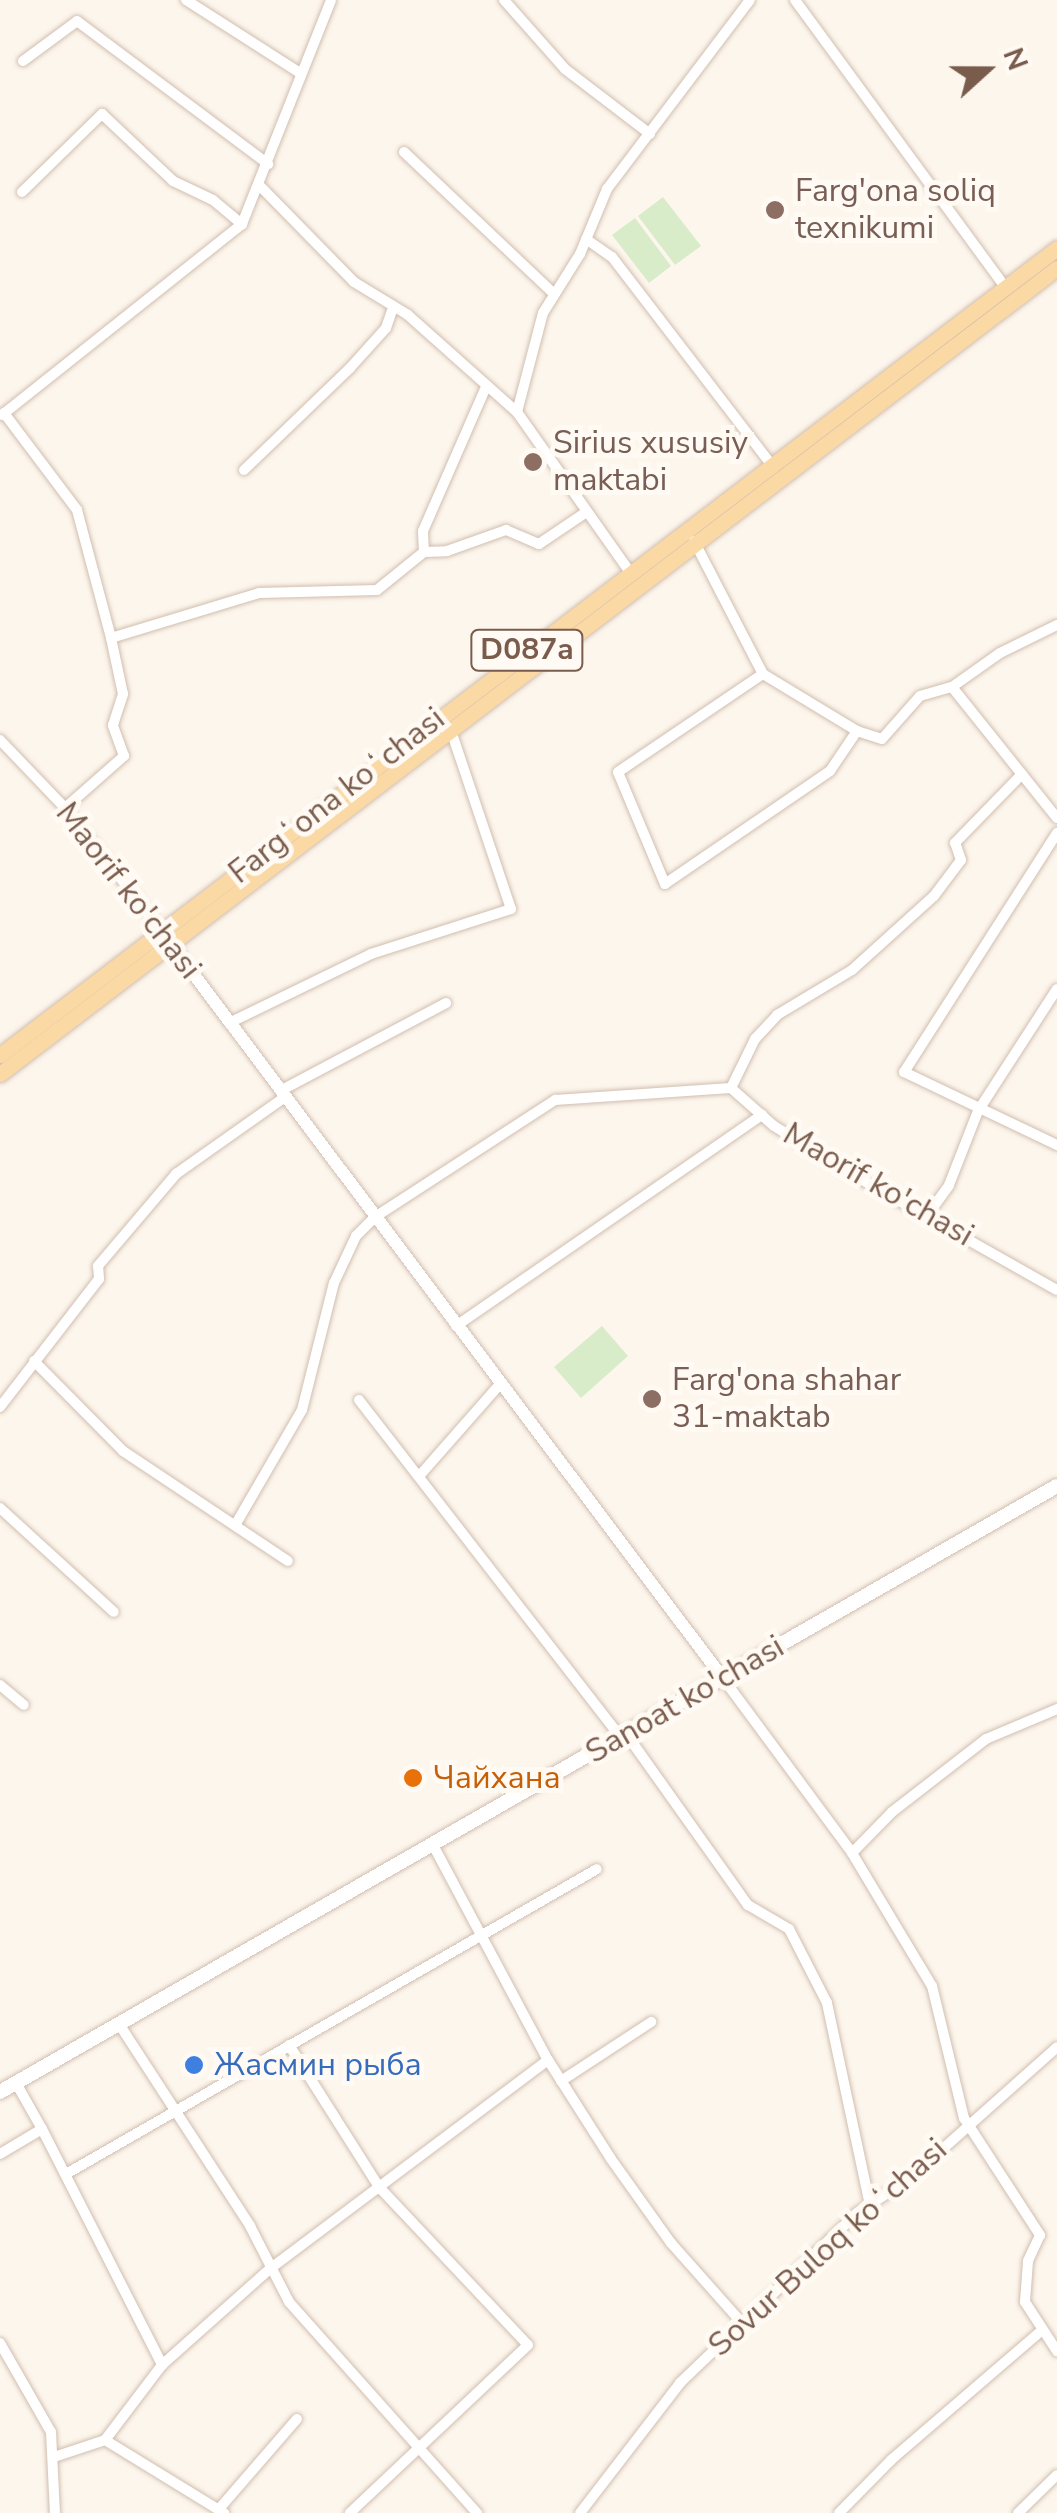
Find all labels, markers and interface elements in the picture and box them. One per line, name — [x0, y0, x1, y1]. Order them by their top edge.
north arrow — [937, 20, 1037, 120]
text: N — [994, 43, 1036, 76]
place label: Farg'ona soliq texnikumi — [795, 173, 996, 248]
marker: Farg'ona soliq texnikumi — [764, 199, 786, 221]
place label: Sirius xususiy maktabi — [553, 425, 748, 500]
marker: Sirius xususiy maktabi — [522, 451, 544, 473]
road number: D087a — [470, 625, 584, 675]
street label: Fargʻona koʻchasi — [221, 700, 453, 892]
street label: Maorif ko'chasi — [47, 795, 209, 987]
street label: Maorif ko'chasi — [776, 1115, 980, 1255]
place label: Farg'ona shahar 31-maktab — [672, 1362, 901, 1437]
marker: Farg'ona shahar 31-maktab — [641, 1388, 663, 1410]
street label: Sanoat ko'chasi — [579, 1628, 791, 1772]
place label: Чайхана — [433, 1759, 561, 1797]
marker: Чайхана — [402, 1767, 424, 1789]
place label: Жасмин рыба — [214, 2046, 422, 2084]
marker: Жасмин рыба — [183, 2054, 205, 2076]
street label: Sovur Buloq koʻchasi — [701, 2131, 955, 2365]

